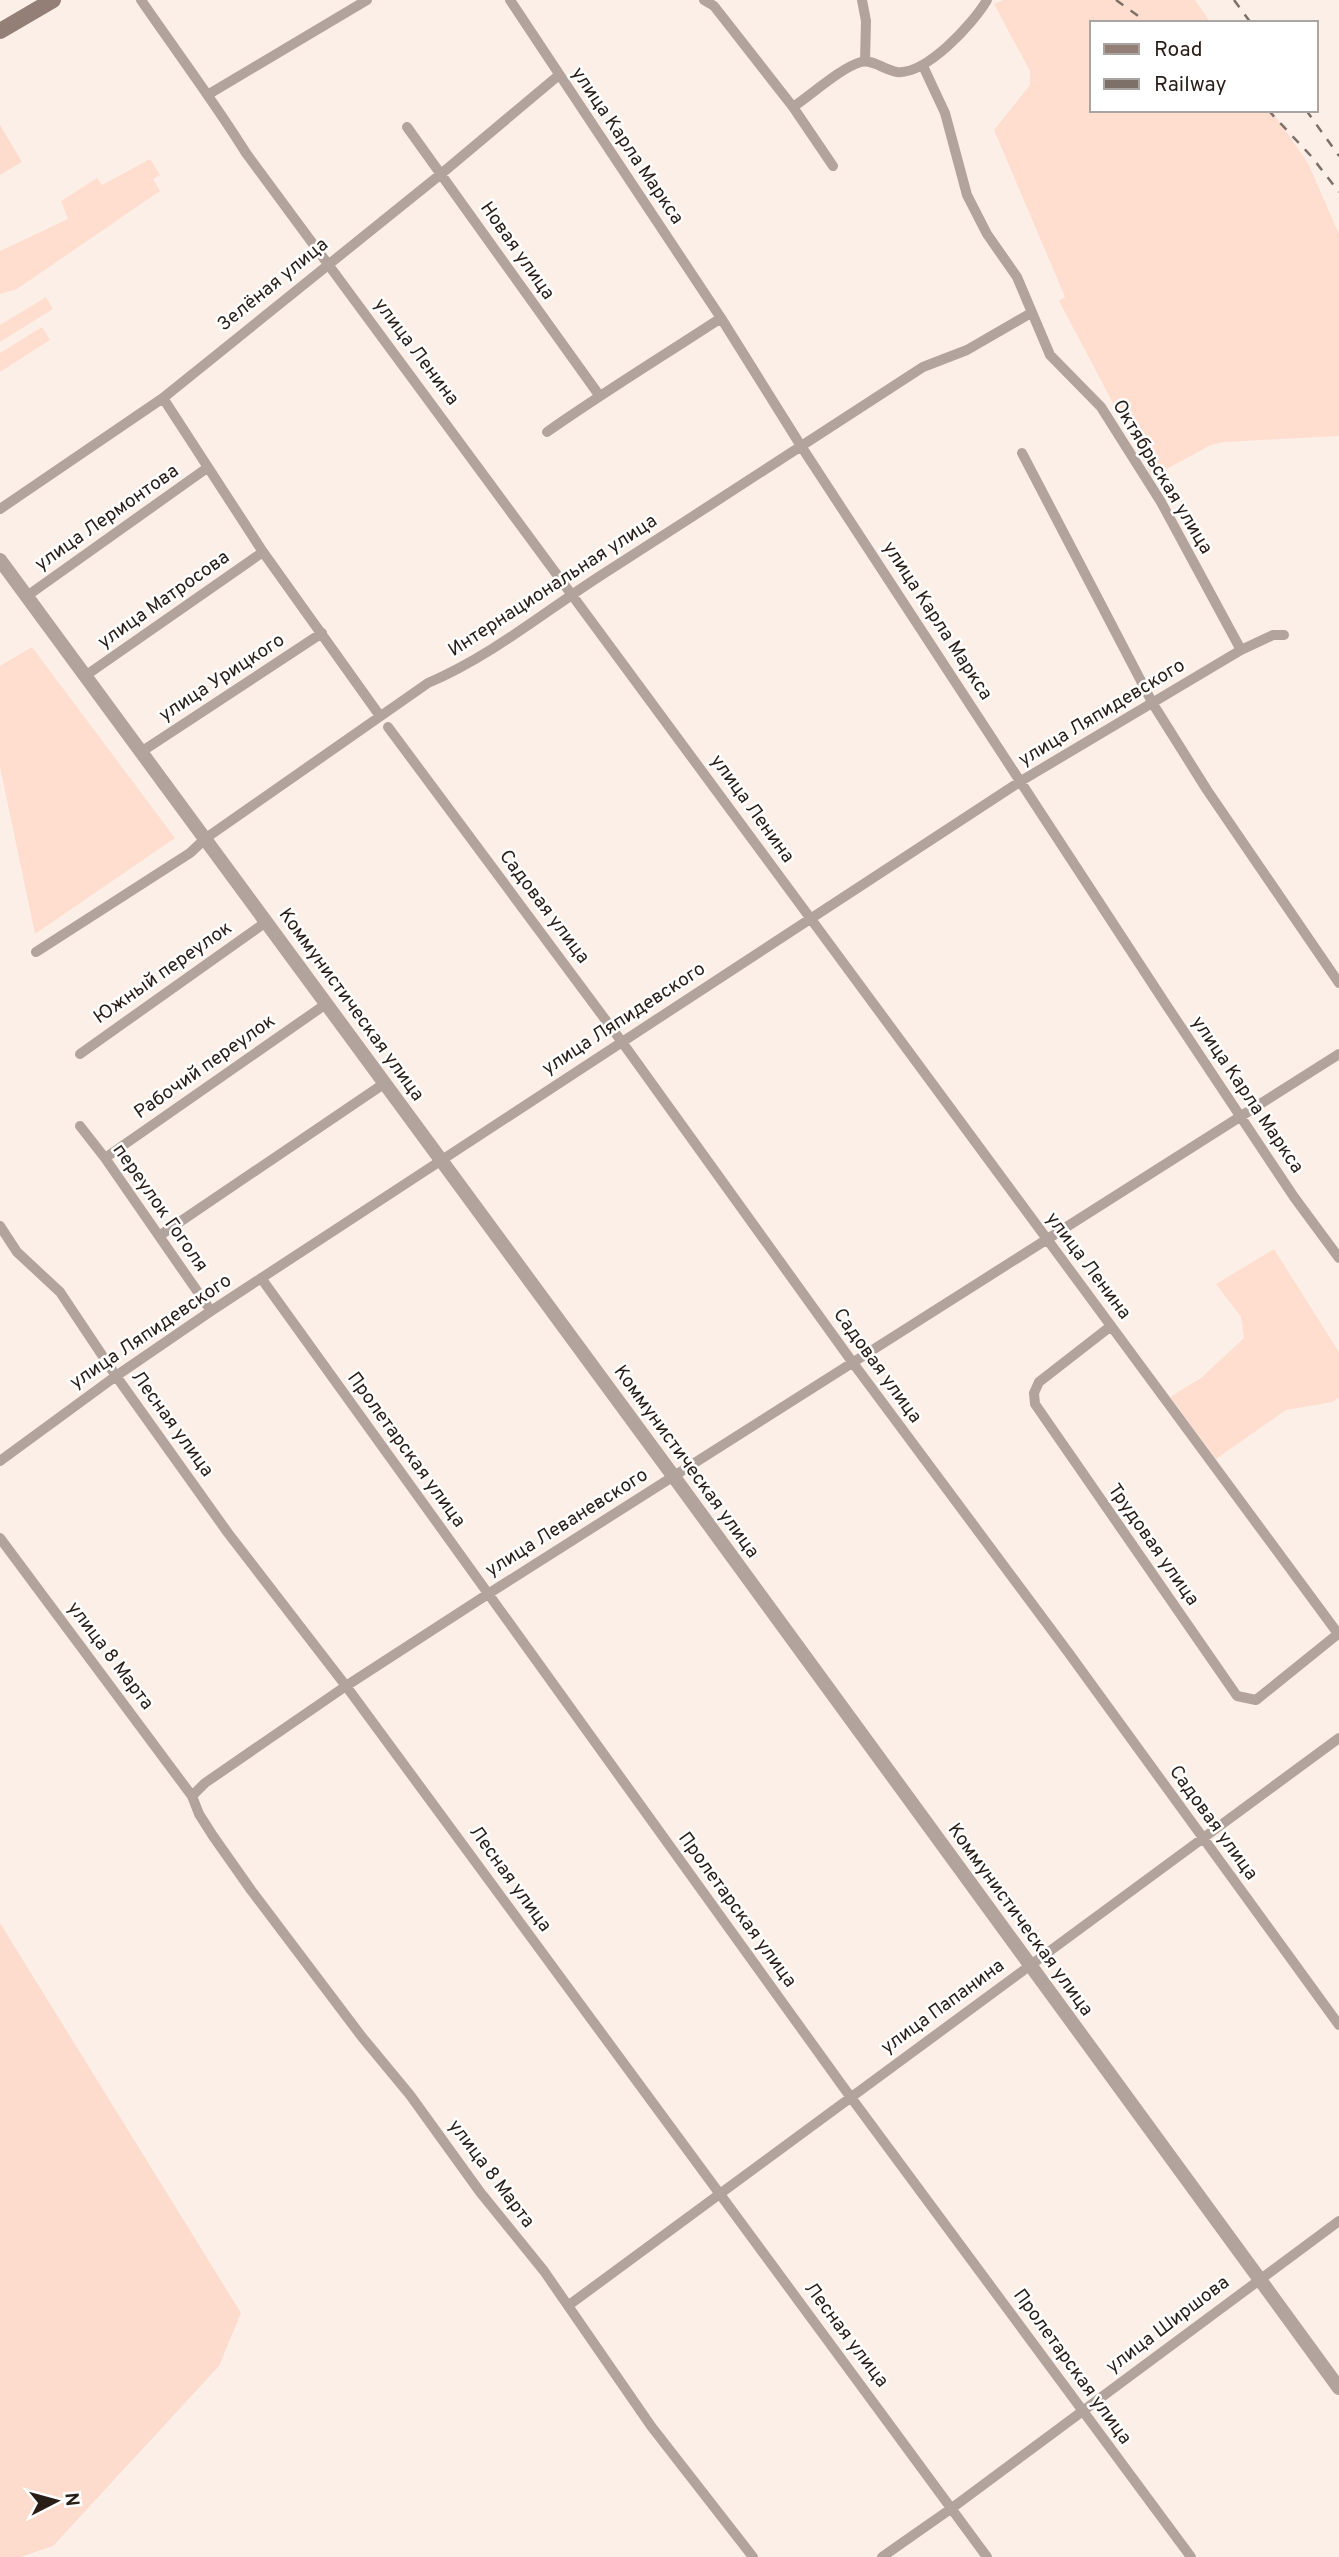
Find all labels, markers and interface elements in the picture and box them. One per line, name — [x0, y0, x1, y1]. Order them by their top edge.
legend — [1090, 21, 1318, 112]
text: Road — [1154, 37, 1203, 64]
street label: улица Карла Маркса — [565, 63, 689, 229]
text: Railway — [1154, 72, 1227, 99]
street label: Новая улица — [474, 197, 560, 305]
street label: Зелёная улица — [213, 233, 333, 337]
street label: улица Ленина — [368, 294, 464, 410]
street label: Октябрьская улица — [1106, 395, 1218, 559]
street label: улица Лермонтова — [30, 459, 184, 577]
street label: Интернациональная улица — [444, 509, 662, 663]
street label: улица Карла Маркса — [877, 537, 997, 705]
street label: улица Матросова — [94, 546, 234, 654]
street label: улица Урицкого — [155, 628, 289, 728]
street label: улица Ляпидевского — [1014, 654, 1190, 772]
street label: улица Ленина — [705, 750, 799, 868]
street label: Садовая улица — [493, 845, 595, 969]
street label: Коммунистическая улица — [273, 904, 429, 1106]
street label: Южный переулок — [89, 916, 237, 1030]
street label: улица Ляпидевского — [538, 957, 710, 1081]
street label: Рабочий переулок — [130, 1009, 280, 1125]
street label: улица Карла Маркса — [1185, 1012, 1309, 1178]
street label: переулок Гоголя — [107, 1139, 213, 1277]
street label: улица Ленина — [1040, 1208, 1136, 1324]
street label: улица Ляпидевского — [66, 1269, 236, 1395]
street label: Садовая улица — [827, 1304, 927, 1428]
street label: Коммунистическая улица — [608, 1361, 764, 1563]
street label: Лесная улица — [125, 1366, 219, 1482]
street label: Пролетарская улица — [341, 1367, 471, 1533]
street label: улица Леваневского — [481, 1463, 653, 1583]
street label: Трудовая улица — [1102, 1479, 1204, 1611]
street label: улица 8 Марта — [61, 1597, 159, 1715]
street label: Садовая улица — [1163, 1761, 1263, 1885]
street label: Коммунистическая улица — [942, 1819, 1098, 2021]
street label: Лесная улица — [463, 1821, 557, 1937]
street label: Пролетарская улица — [672, 1827, 802, 1993]
street label: улица Папанина — [876, 1954, 1010, 2060]
street label: улица 8 Марта — [442, 2115, 540, 2233]
street label: улица Ширшова — [1102, 2271, 1234, 2379]
street label: Лесная улица — [799, 2277, 893, 2393]
street label: Пролетарская улица — [1007, 2284, 1137, 2450]
north arrow — [21, 2466, 91, 2536]
text: N — [58, 2491, 84, 2507]

